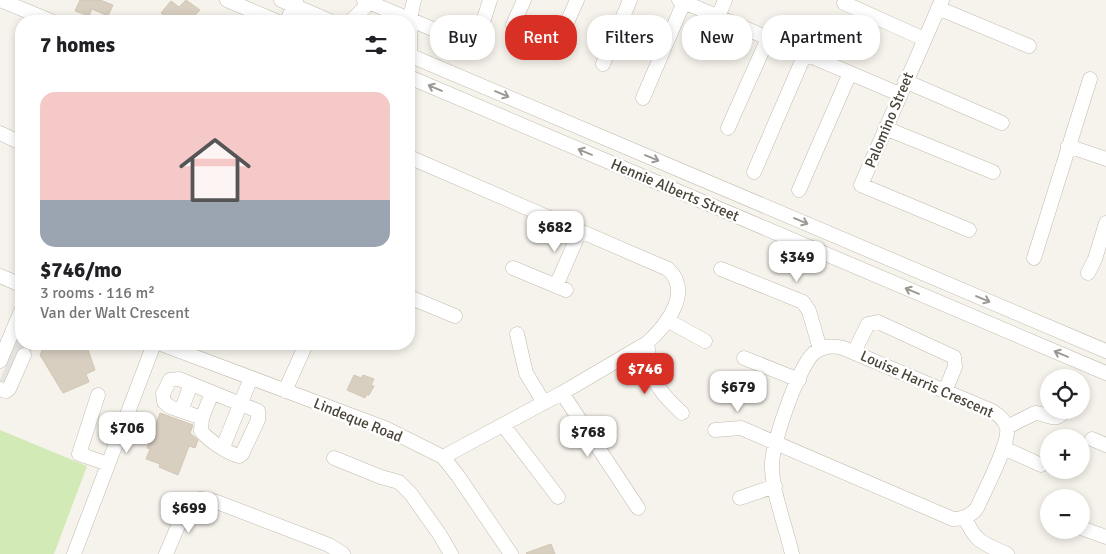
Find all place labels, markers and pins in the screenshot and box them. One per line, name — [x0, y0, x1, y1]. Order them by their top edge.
pin: $682 — [525, 210, 585, 253]
pin: $349 — [767, 240, 827, 283]
pin: $746 — [615, 352, 675, 395]
pin: $679 — [708, 370, 768, 413]
pin: $706 — [97, 412, 157, 454]
pin: $768 — [558, 416, 618, 458]
pin: $699 — [159, 492, 219, 534]

